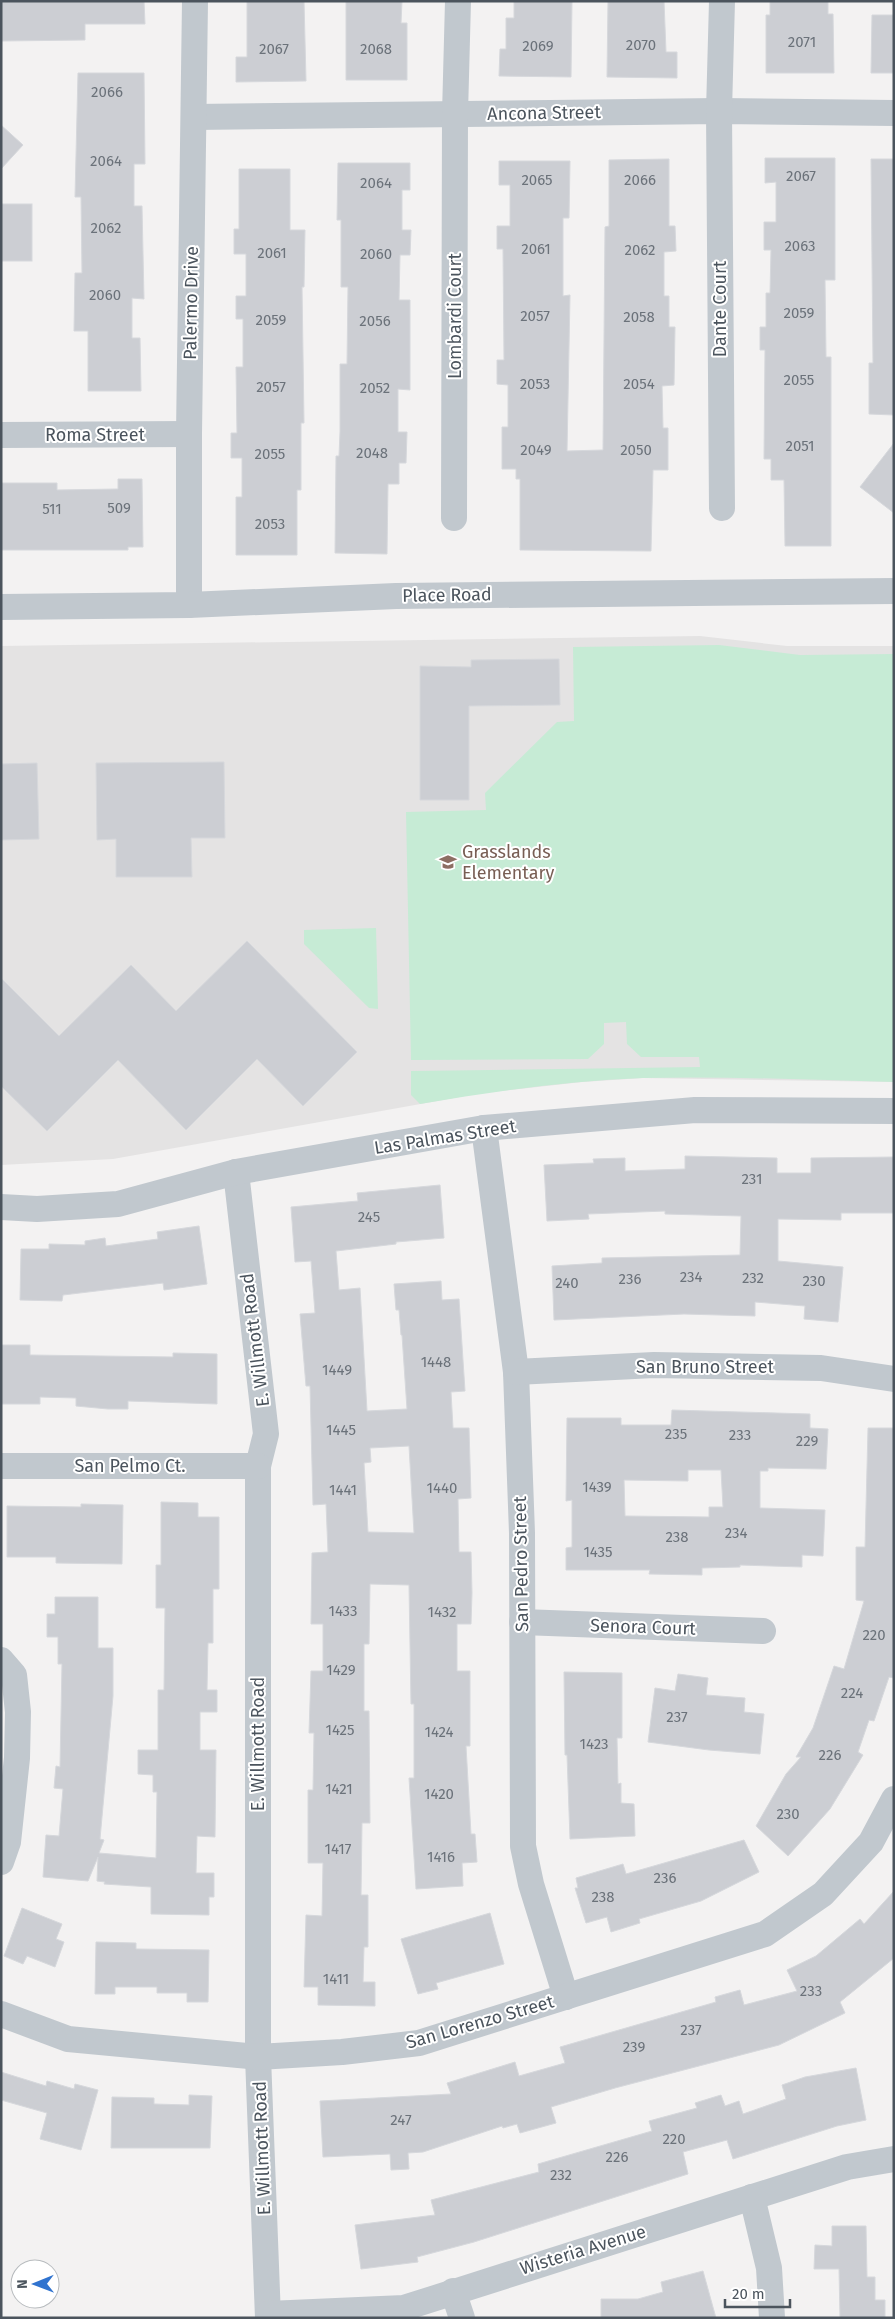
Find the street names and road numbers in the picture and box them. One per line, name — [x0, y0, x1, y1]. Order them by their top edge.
street label: Ancona Street — [487, 101, 601, 125]
street label: Palermo Drive — [179, 246, 203, 360]
street label: Lombardi Court — [444, 253, 466, 379]
street label: Dante Court — [709, 260, 731, 357]
street label: Roma Street — [45, 424, 145, 446]
street label: Place Road — [402, 583, 492, 607]
street label: Las Palmas Street — [373, 1115, 518, 1159]
street label: E. Willmott Road — [236, 1272, 274, 1408]
street label: San Bruno Street — [636, 1356, 774, 1378]
street label: San Pelmo Ct. — [74, 1455, 186, 1477]
street label: San Pedro Street — [509, 1495, 533, 1632]
street label: Senora Court — [590, 1614, 697, 1640]
street label: E. Willmott Road — [247, 1677, 269, 1811]
street label: San Lorenzo Street — [404, 1990, 557, 2054]
street label: E. Willmott Road — [249, 2080, 275, 2216]
street label: Wisteria Avenue — [517, 2220, 649, 2280]

